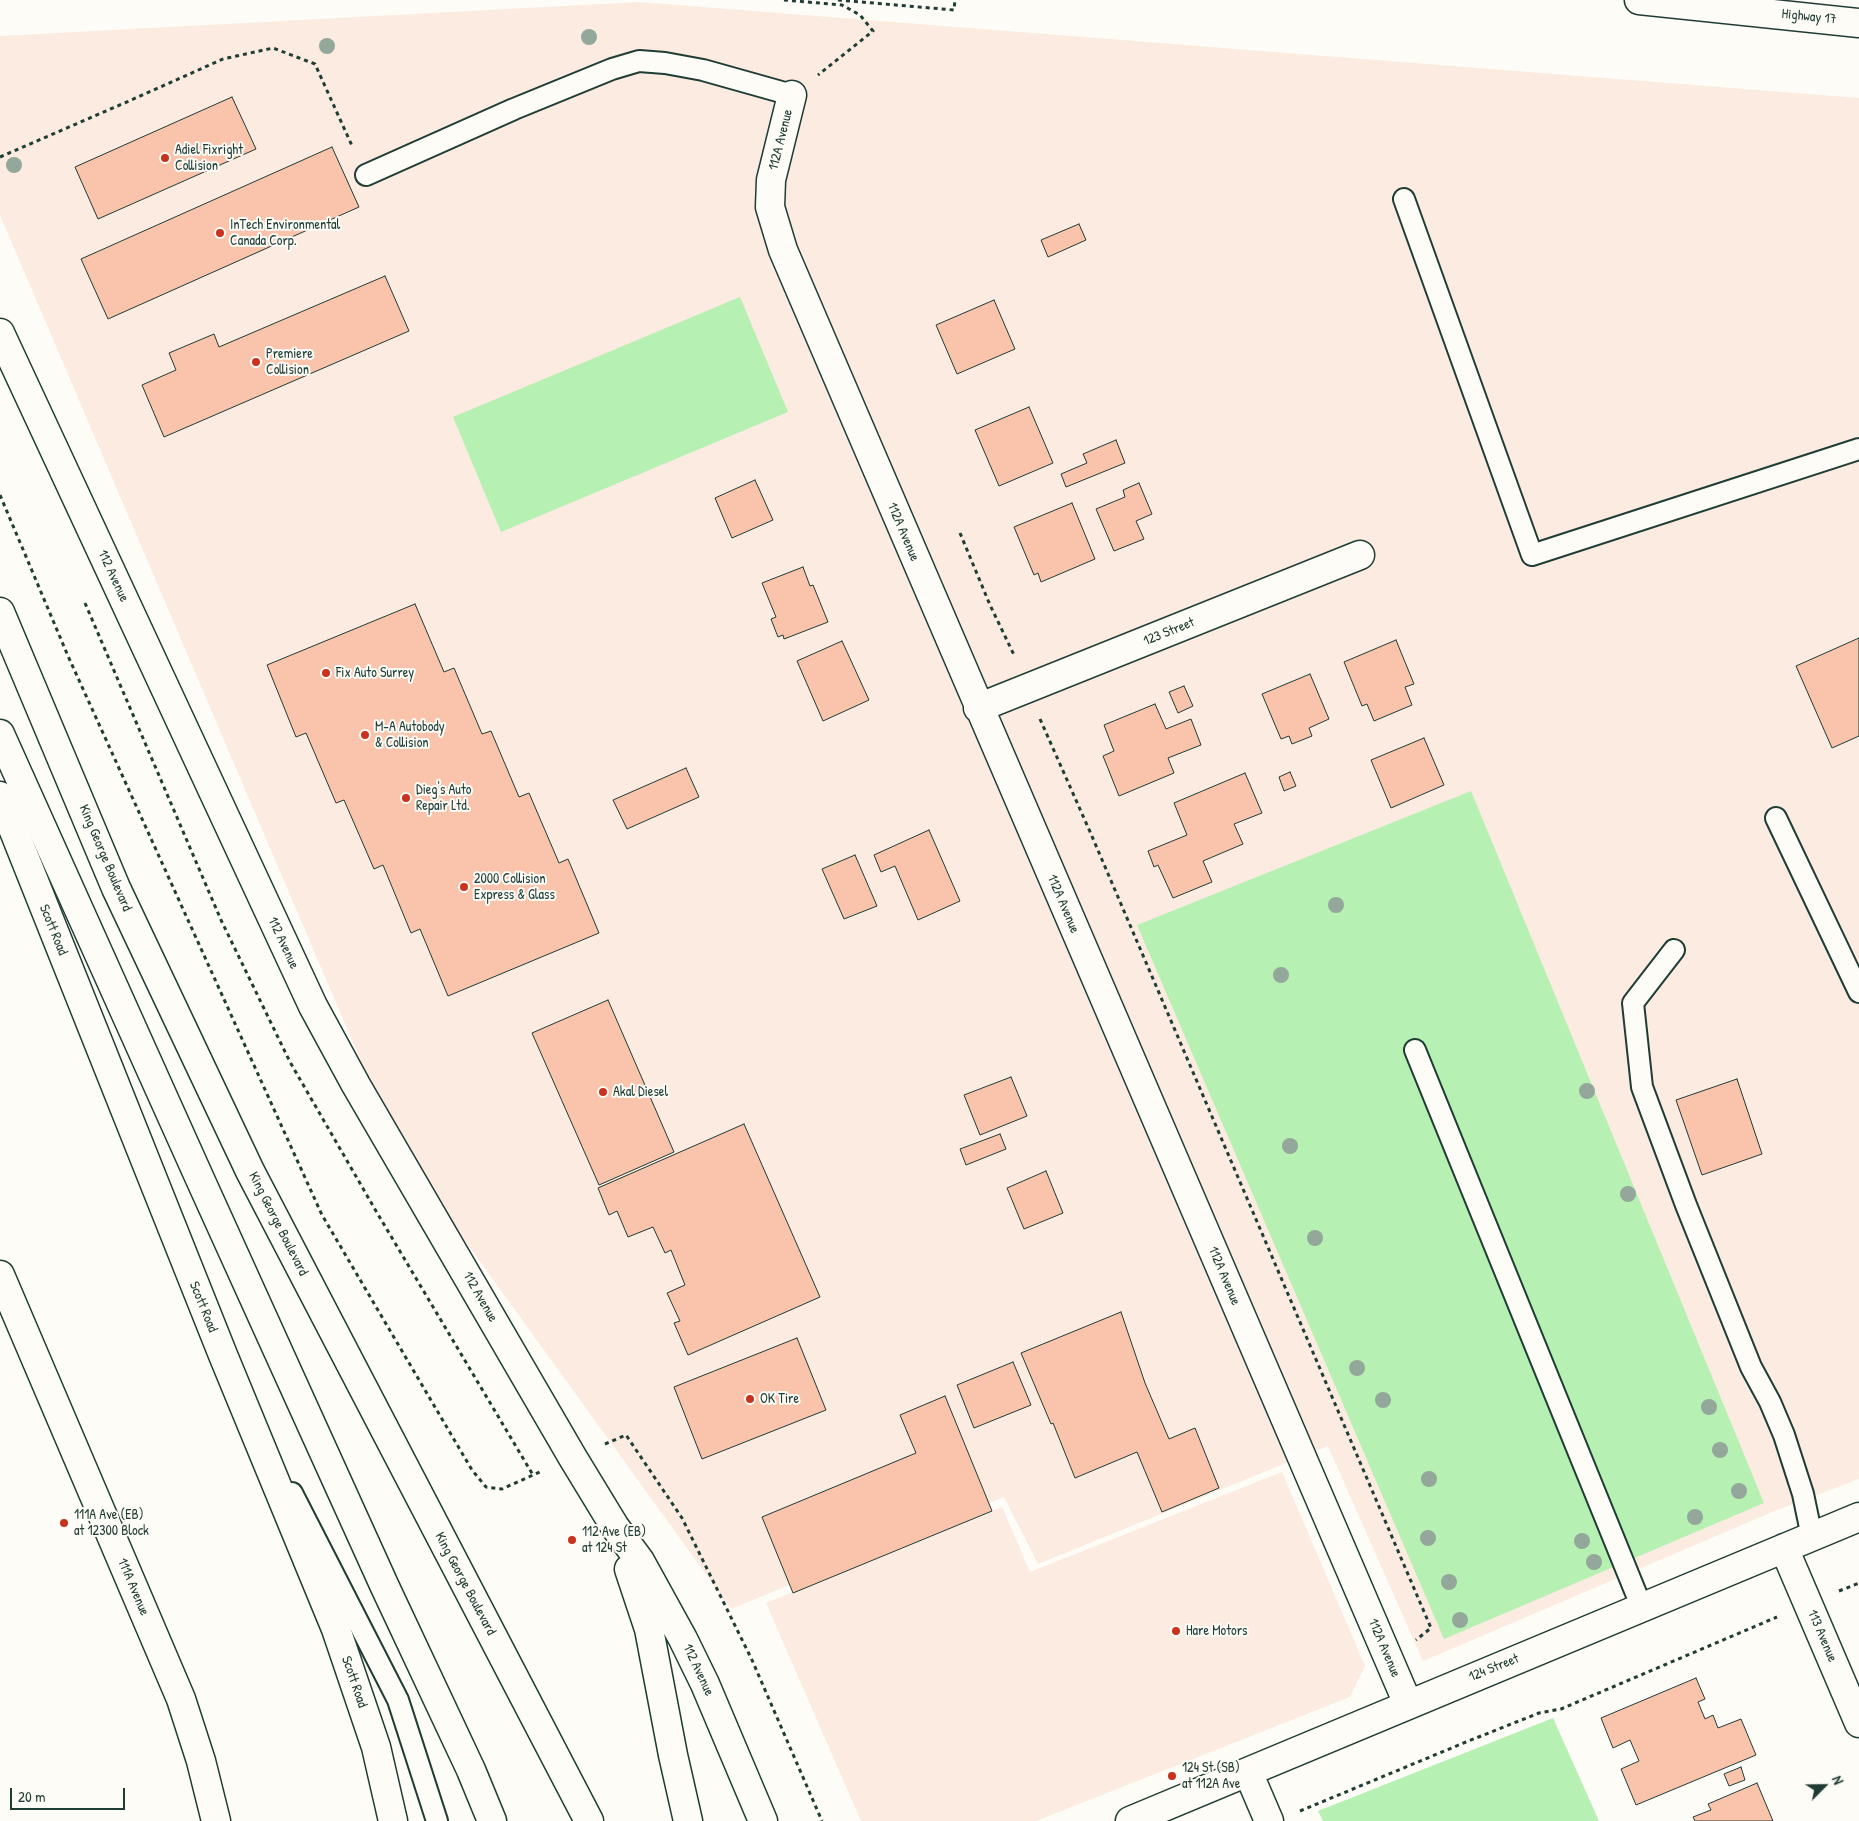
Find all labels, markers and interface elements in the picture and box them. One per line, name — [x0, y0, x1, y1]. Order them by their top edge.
street label: Highway 17 — [1781, 6, 1837, 28]
street label: 112A Avenue — [765, 108, 797, 172]
place label: Adiel Fixright Collision — [175, 142, 243, 174]
marker: Adiel Fixright Collision — [159, 152, 171, 164]
place label: InTech Environmental Canada Corp. — [230, 217, 340, 250]
marker: InTech Environmental Canada Corp. — [214, 227, 226, 239]
place label: Premiere Collision — [266, 346, 313, 378]
marker: Premiere Collision — [250, 356, 262, 368]
street label: 112A Avenue — [883, 500, 923, 564]
street label: 112 Avenue — [94, 547, 132, 605]
street label: 123 Street — [1141, 614, 1197, 650]
place label: Fix Auto Surrey — [336, 665, 414, 681]
marker: Fix Auto Surrey — [320, 667, 332, 679]
place label: M-A Autobody & Collision — [375, 719, 445, 752]
marker: M-A Autobody & Collision — [359, 729, 371, 741]
place label: Dieg's Auto Repair Ltd. — [416, 782, 471, 814]
marker: Dieg's Auto Repair Ltd. — [400, 792, 412, 804]
street label: King George Boulevard — [75, 802, 135, 914]
place label: 2000 Collision Express & Glass — [474, 871, 555, 904]
street label: 112A Avenue — [1043, 872, 1083, 936]
marker: 2000 Collision Express & Glass — [458, 881, 470, 893]
street label: Scott Road — [35, 902, 71, 958]
street label: 112 Avenue — [264, 914, 302, 972]
place label: Akal Diesel — [613, 1084, 668, 1100]
marker: Akal Diesel — [597, 1086, 609, 1098]
street label: King George Boulevard — [245, 1169, 311, 1279]
street label: 112A Avenue — [1204, 1244, 1244, 1308]
street label: 112 Avenue — [459, 1269, 501, 1325]
street label: Scott Road — [185, 1279, 221, 1335]
place label: OK Tire — [760, 1391, 799, 1407]
marker: OK Tire — [744, 1393, 756, 1405]
place label: 111A Ave (EB) at 12300 Block — [74, 1507, 149, 1540]
marker: 111A Ave (EB) at 12300 Block — [58, 1517, 70, 1529]
place label: 112 Ave (EB) at 124 St — [582, 1524, 646, 1556]
street label: King George Boulevard — [431, 1530, 499, 1638]
marker: 112 Ave (EB) at 124 St — [566, 1534, 578, 1546]
street label: 111A Avenue — [113, 1556, 153, 1618]
street label: 113 Avenue — [1803, 1607, 1841, 1665]
street label: 112A Avenue — [1364, 1616, 1404, 1680]
place label: Hare Motors — [1186, 1623, 1247, 1639]
marker: Hare Motors — [1170, 1625, 1182, 1637]
street label: 112 Avenue — [679, 1641, 717, 1699]
street label: 124 Street — [1466, 1650, 1522, 1686]
street label: Scott Road — [337, 1654, 371, 1710]
place label: 124 St (SB) at 112A Ave — [1182, 1760, 1240, 1792]
north arrow — [1799, 1761, 1849, 1811]
marker: 124 St (SB) at 112A Ave — [1166, 1770, 1178, 1782]
text: N — [1828, 1773, 1848, 1787]
scale bar — [12, 1778, 128, 1810]
text: 20 m — [18, 1786, 45, 1807]

